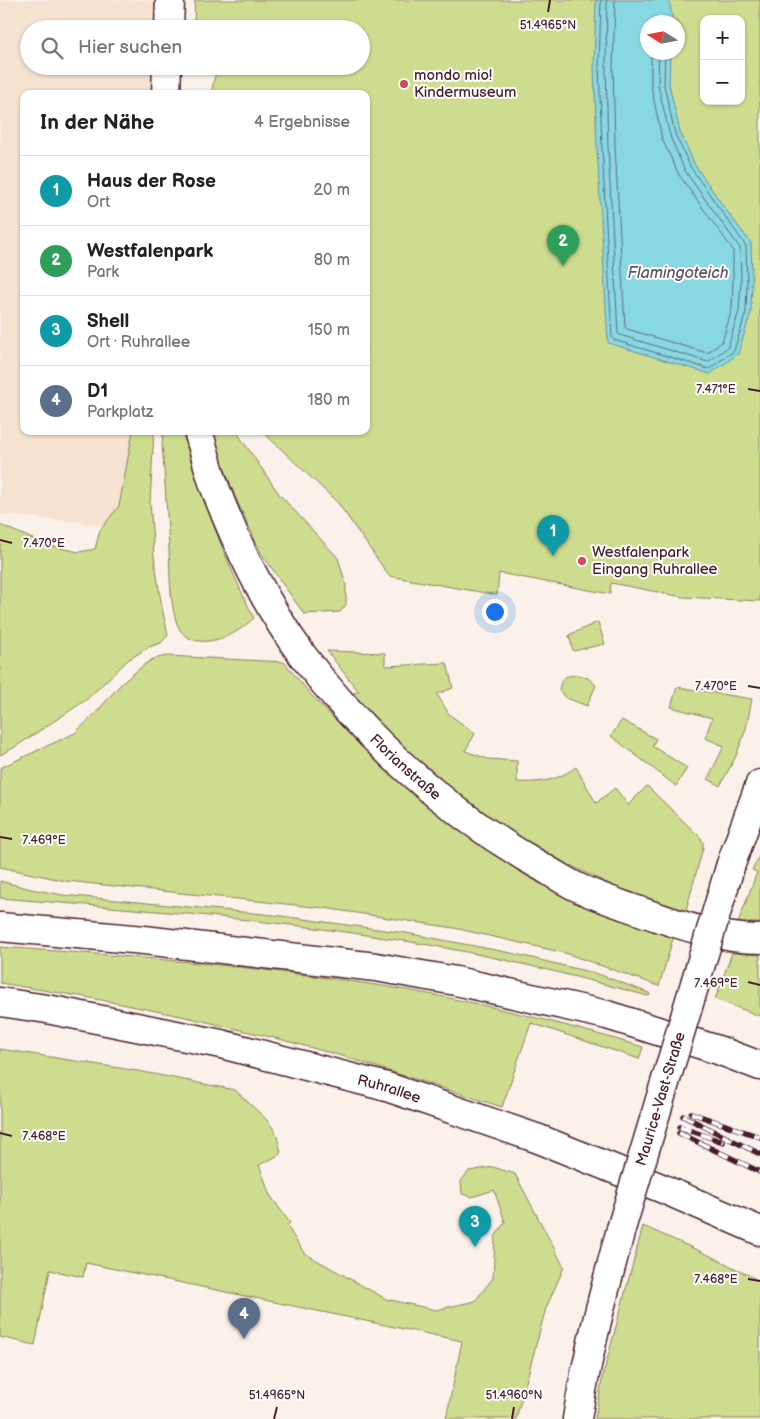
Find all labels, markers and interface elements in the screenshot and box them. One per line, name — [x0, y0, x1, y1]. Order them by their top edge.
north arrow — [640, 15, 685, 60]
map controls — [700, 15, 745, 105]
button: + — [700, 15, 745, 60]
text: 51.4965°N — [520, 18, 576, 33]
search box — [20, 20, 370, 75]
icon: search — [38, 34, 66, 62]
text: Hier suchen — [78, 36, 182, 59]
button: − — [700, 60, 745, 105]
place label: mondo mio! Kindermuseum — [414, 66, 516, 102]
marker: mondo mio! Kindermuseum — [398, 78, 410, 90]
text: In der Nähe — [40, 110, 154, 135]
text: 4 Ergebnisse — [254, 113, 350, 132]
text: Haus der Rose — [87, 170, 216, 193]
text: 1 — [53, 181, 59, 200]
text: 20 m — [314, 181, 350, 200]
text: Ort — [87, 193, 110, 212]
pin: 2 — [547, 225, 579, 266]
text: Westfalenpark — [87, 240, 213, 263]
text: 2 — [51, 251, 61, 270]
text: 80 m — [314, 251, 350, 270]
text: Park — [87, 263, 119, 282]
water label: Flamingoteich — [628, 264, 729, 283]
text: Shell — [87, 310, 129, 333]
text: 3 — [51, 321, 61, 340]
text: 150 m — [308, 321, 350, 340]
text: Ort · Ruhrallee — [87, 333, 190, 352]
text: D1 — [87, 380, 108, 403]
text: 7.471°E — [696, 382, 736, 397]
text: 4 — [51, 391, 61, 410]
text: 180 m — [308, 391, 350, 410]
text: Parkplatz — [87, 403, 153, 422]
pin: 1 — [537, 515, 569, 556]
text: 7.470°E — [23, 536, 65, 551]
place label: Westfalenpark Eingang Ruhrallee — [592, 543, 718, 579]
marker: Westfalenpark Eingang Ruhrallee — [576, 555, 588, 567]
your location — [482, 599, 508, 625]
text: 7.470°E — [695, 679, 737, 694]
street label: Florianstraße — [366, 730, 445, 804]
text: 7.469°E — [22, 833, 66, 848]
text: 7.469°E — [694, 976, 738, 991]
street label: Maurice-Vast-Straße — [631, 1029, 689, 1168]
street label: Ruhrallee — [355, 1070, 423, 1107]
text: 7.468°E — [22, 1129, 66, 1144]
pin: 3 — [459, 1206, 491, 1247]
text: 7.468°E — [694, 1272, 738, 1287]
pin: 4 — [228, 1298, 260, 1339]
text: 51.4965°N — [249, 1388, 305, 1403]
text: 51.4960°N — [485, 1388, 543, 1403]

